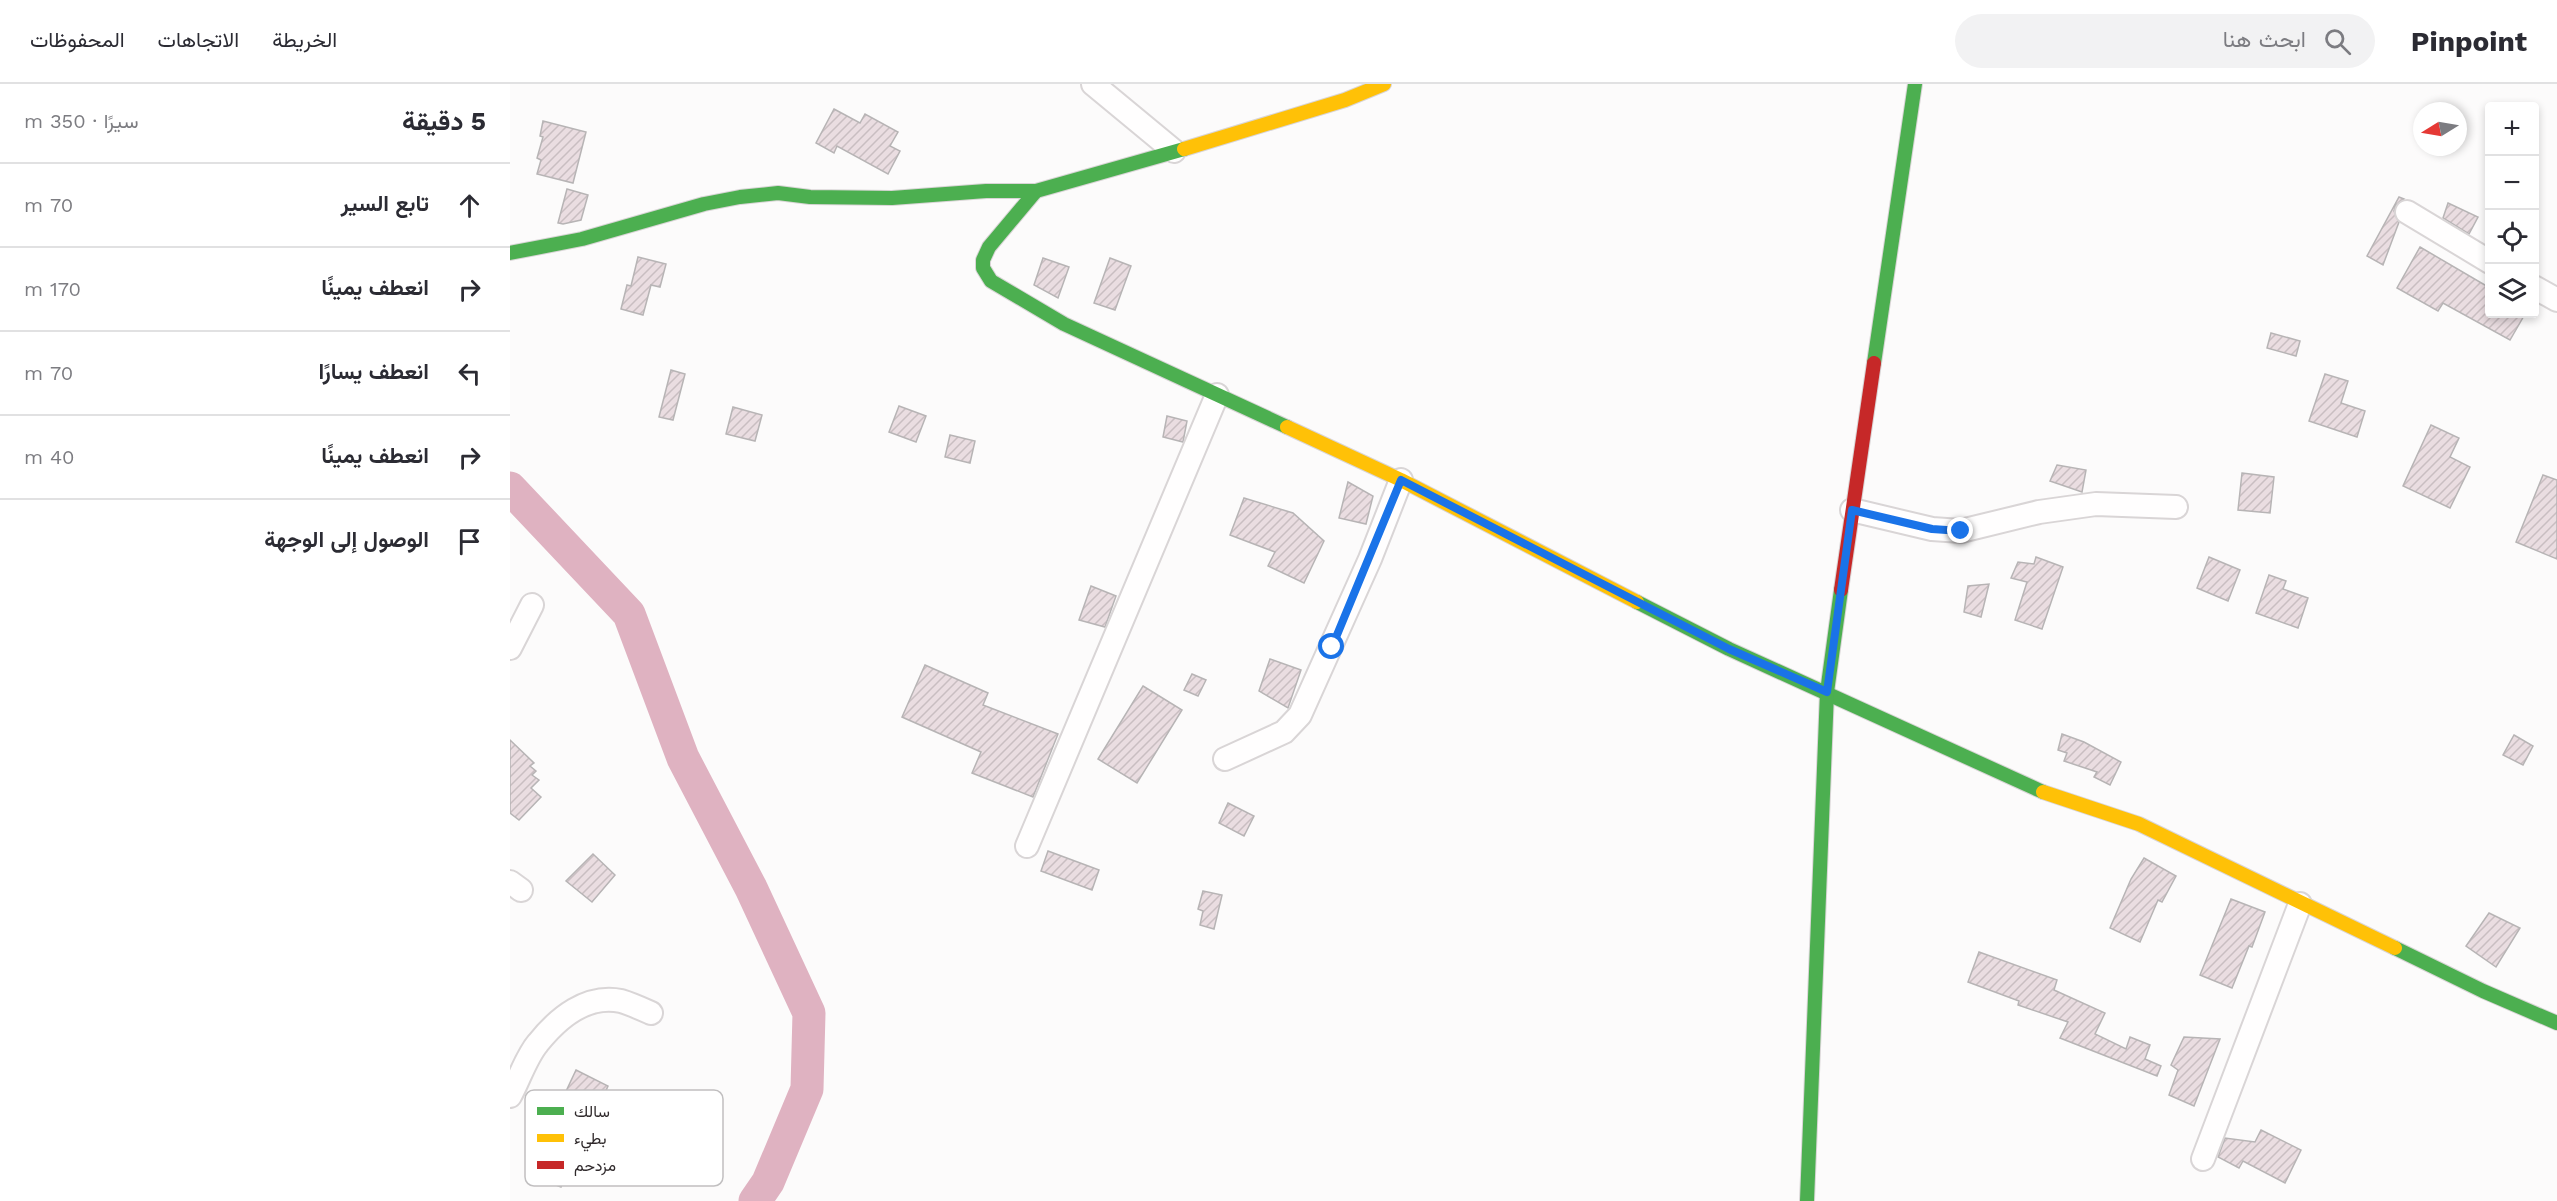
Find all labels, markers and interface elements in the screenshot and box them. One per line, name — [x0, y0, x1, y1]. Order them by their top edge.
search box — [1955, 14, 2375, 68]
icon: search — [2321, 25, 2354, 58]
text: Pinpoint — [2411, 25, 2527, 58]
text: المحفوظات — [30, 27, 125, 52]
text: الاتجاهات — [158, 27, 239, 52]
text: الخريطة — [272, 27, 337, 52]
text: ابحث هنا — [2223, 27, 2306, 52]
north arrow — [2413, 102, 2467, 156]
map controls — [2485, 102, 2539, 318]
button: + — [2485, 102, 2539, 156]
text: 5 دقيقة — [402, 106, 486, 136]
text: سيرًا · 350 m — [24, 109, 139, 133]
button: − — [2485, 156, 2539, 210]
icon: ahead — [453, 189, 486, 222]
text: تابع السير — [341, 191, 429, 216]
text: 70 m — [24, 193, 73, 217]
button: locate — [2485, 210, 2539, 264]
button: layers — [2485, 264, 2539, 318]
icon: right — [453, 273, 486, 306]
text: انعطف يمينًا — [321, 275, 429, 300]
text: 170 m — [24, 277, 81, 301]
icon: left — [453, 357, 486, 390]
text: انعطف يسارًا — [319, 359, 429, 384]
text: 70 m — [24, 361, 73, 385]
icon: right — [453, 441, 486, 474]
text: انعطف يمينًا — [321, 443, 429, 468]
text: 40 m — [24, 445, 75, 469]
route end — [1947, 517, 1973, 543]
icon: arrive — [453, 525, 486, 558]
text: الوصول إلى الوجهة — [264, 527, 429, 552]
route start — [1318, 633, 1344, 659]
legend — [525, 1090, 723, 1186]
text: سالك — [574, 1102, 610, 1121]
text: بطيء — [574, 1129, 606, 1152]
text: مزدحم — [574, 1156, 616, 1176]

